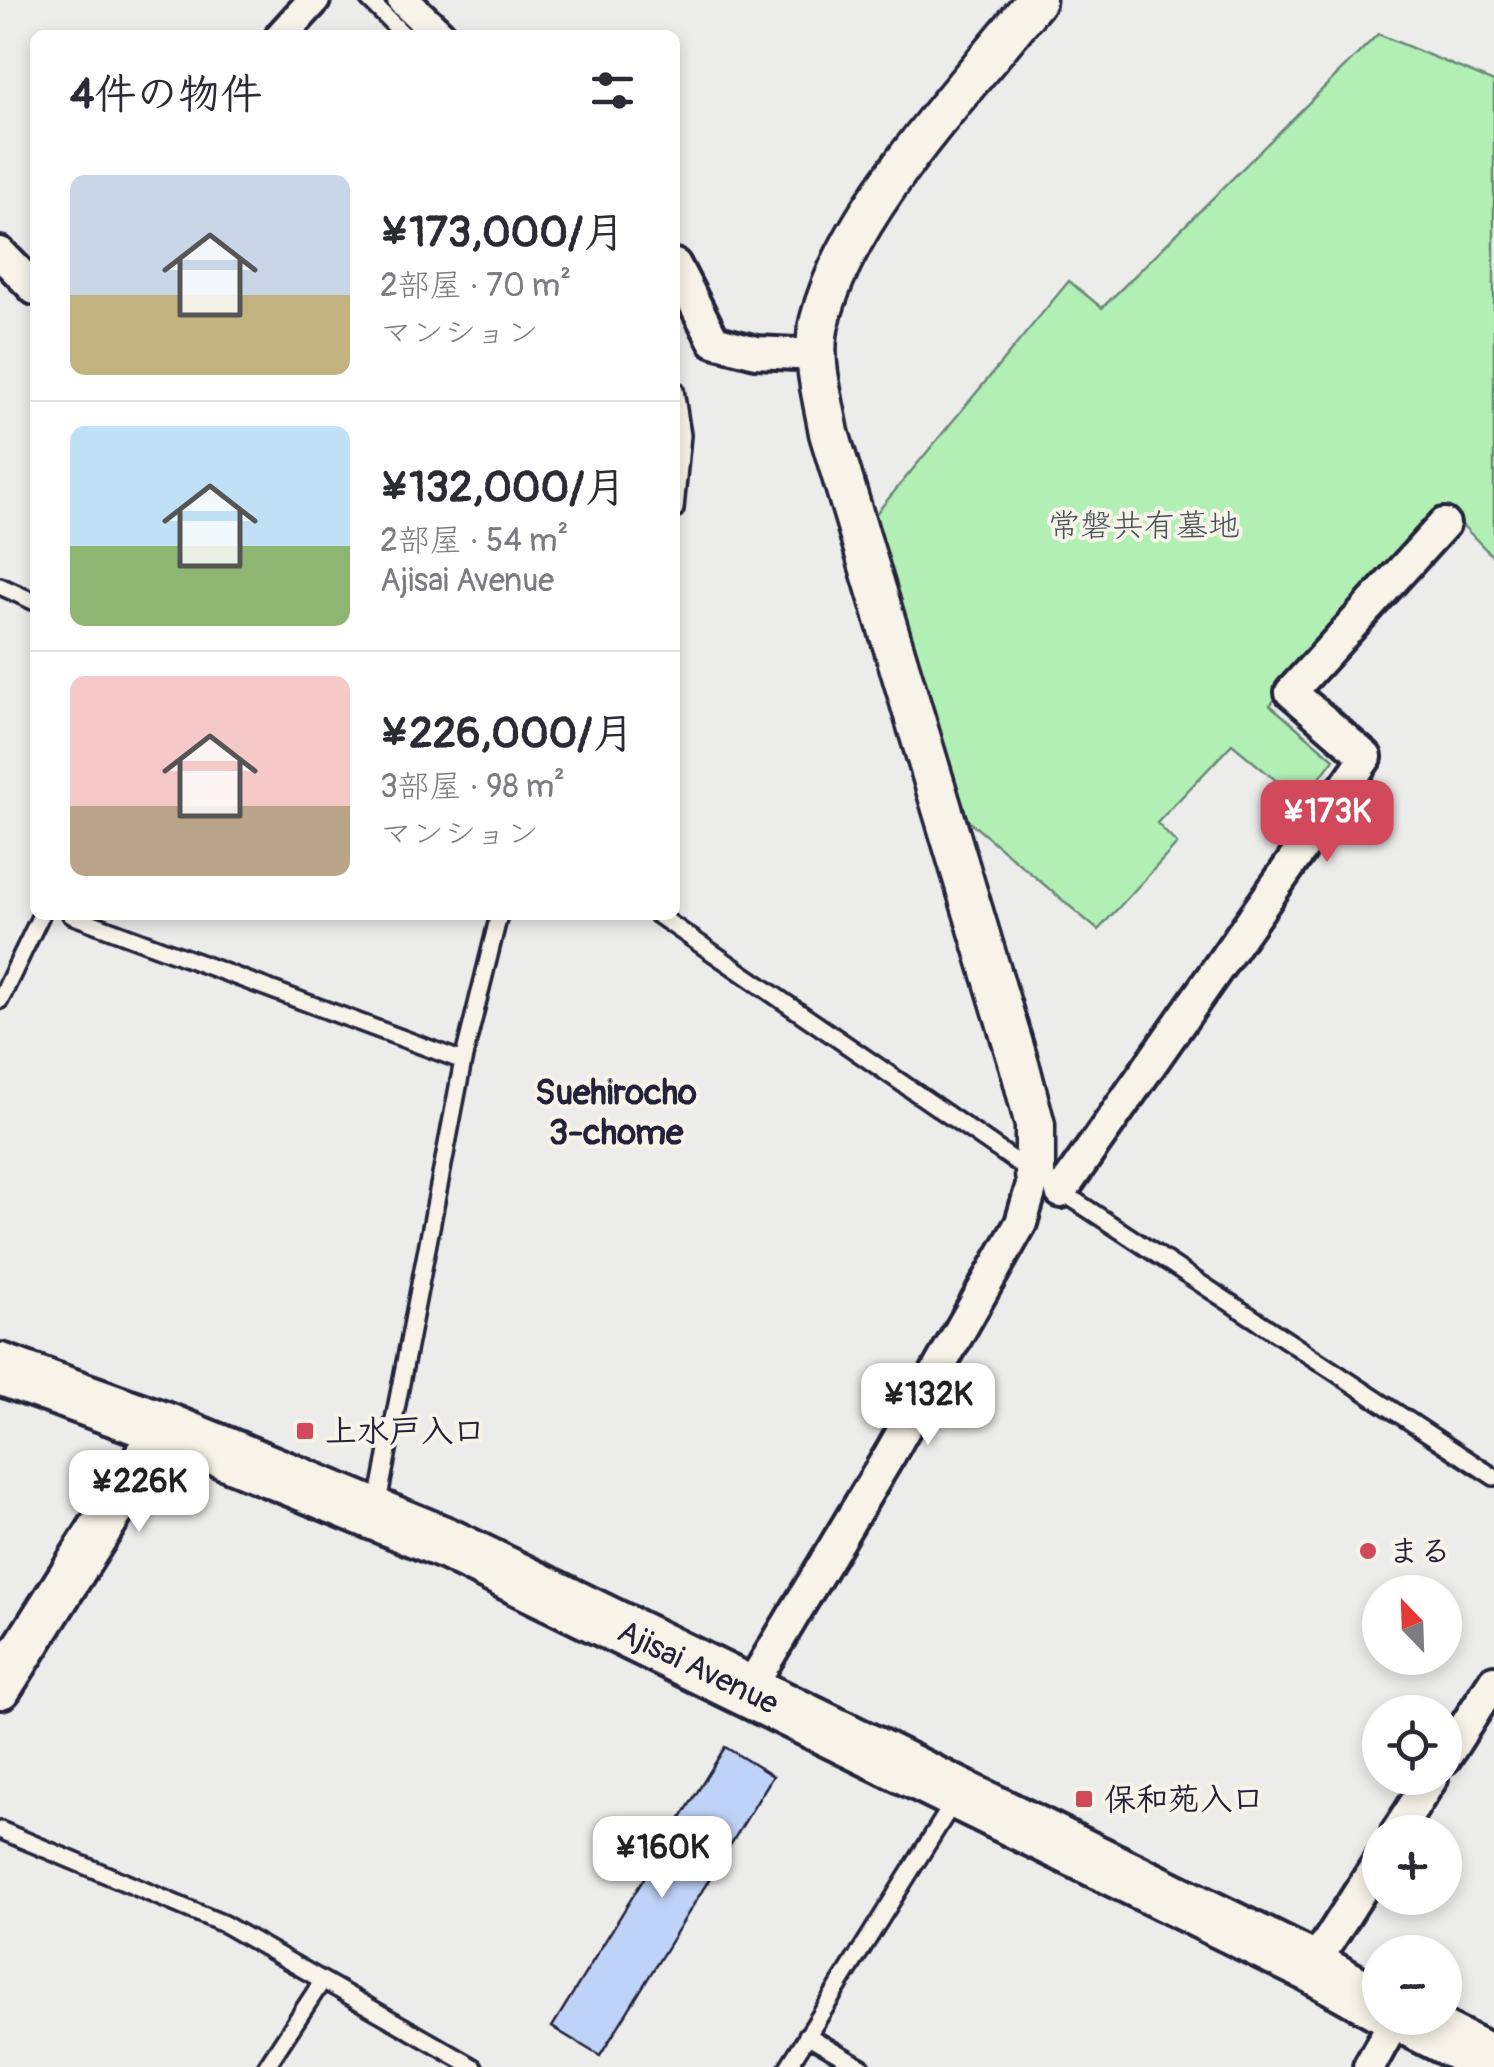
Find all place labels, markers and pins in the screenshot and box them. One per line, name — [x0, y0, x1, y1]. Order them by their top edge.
pin: ¥173K — [1257, 780, 1397, 865]
pin: ¥132K — [858, 1363, 998, 1448]
place label: 上水戸入口 — [325, 1412, 485, 1452]
marker: 上水戸入口 — [294, 1420, 316, 1442]
pin: ¥226K — [69, 1450, 209, 1535]
place label: まる — [1388, 1532, 1452, 1572]
marker: まる — [1357, 1540, 1379, 1562]
place label: 保和苑入口 — [1104, 1780, 1264, 1820]
marker: 保和苑入口 — [1073, 1788, 1095, 1810]
pin: ¥160K — [592, 1816, 732, 1901]

